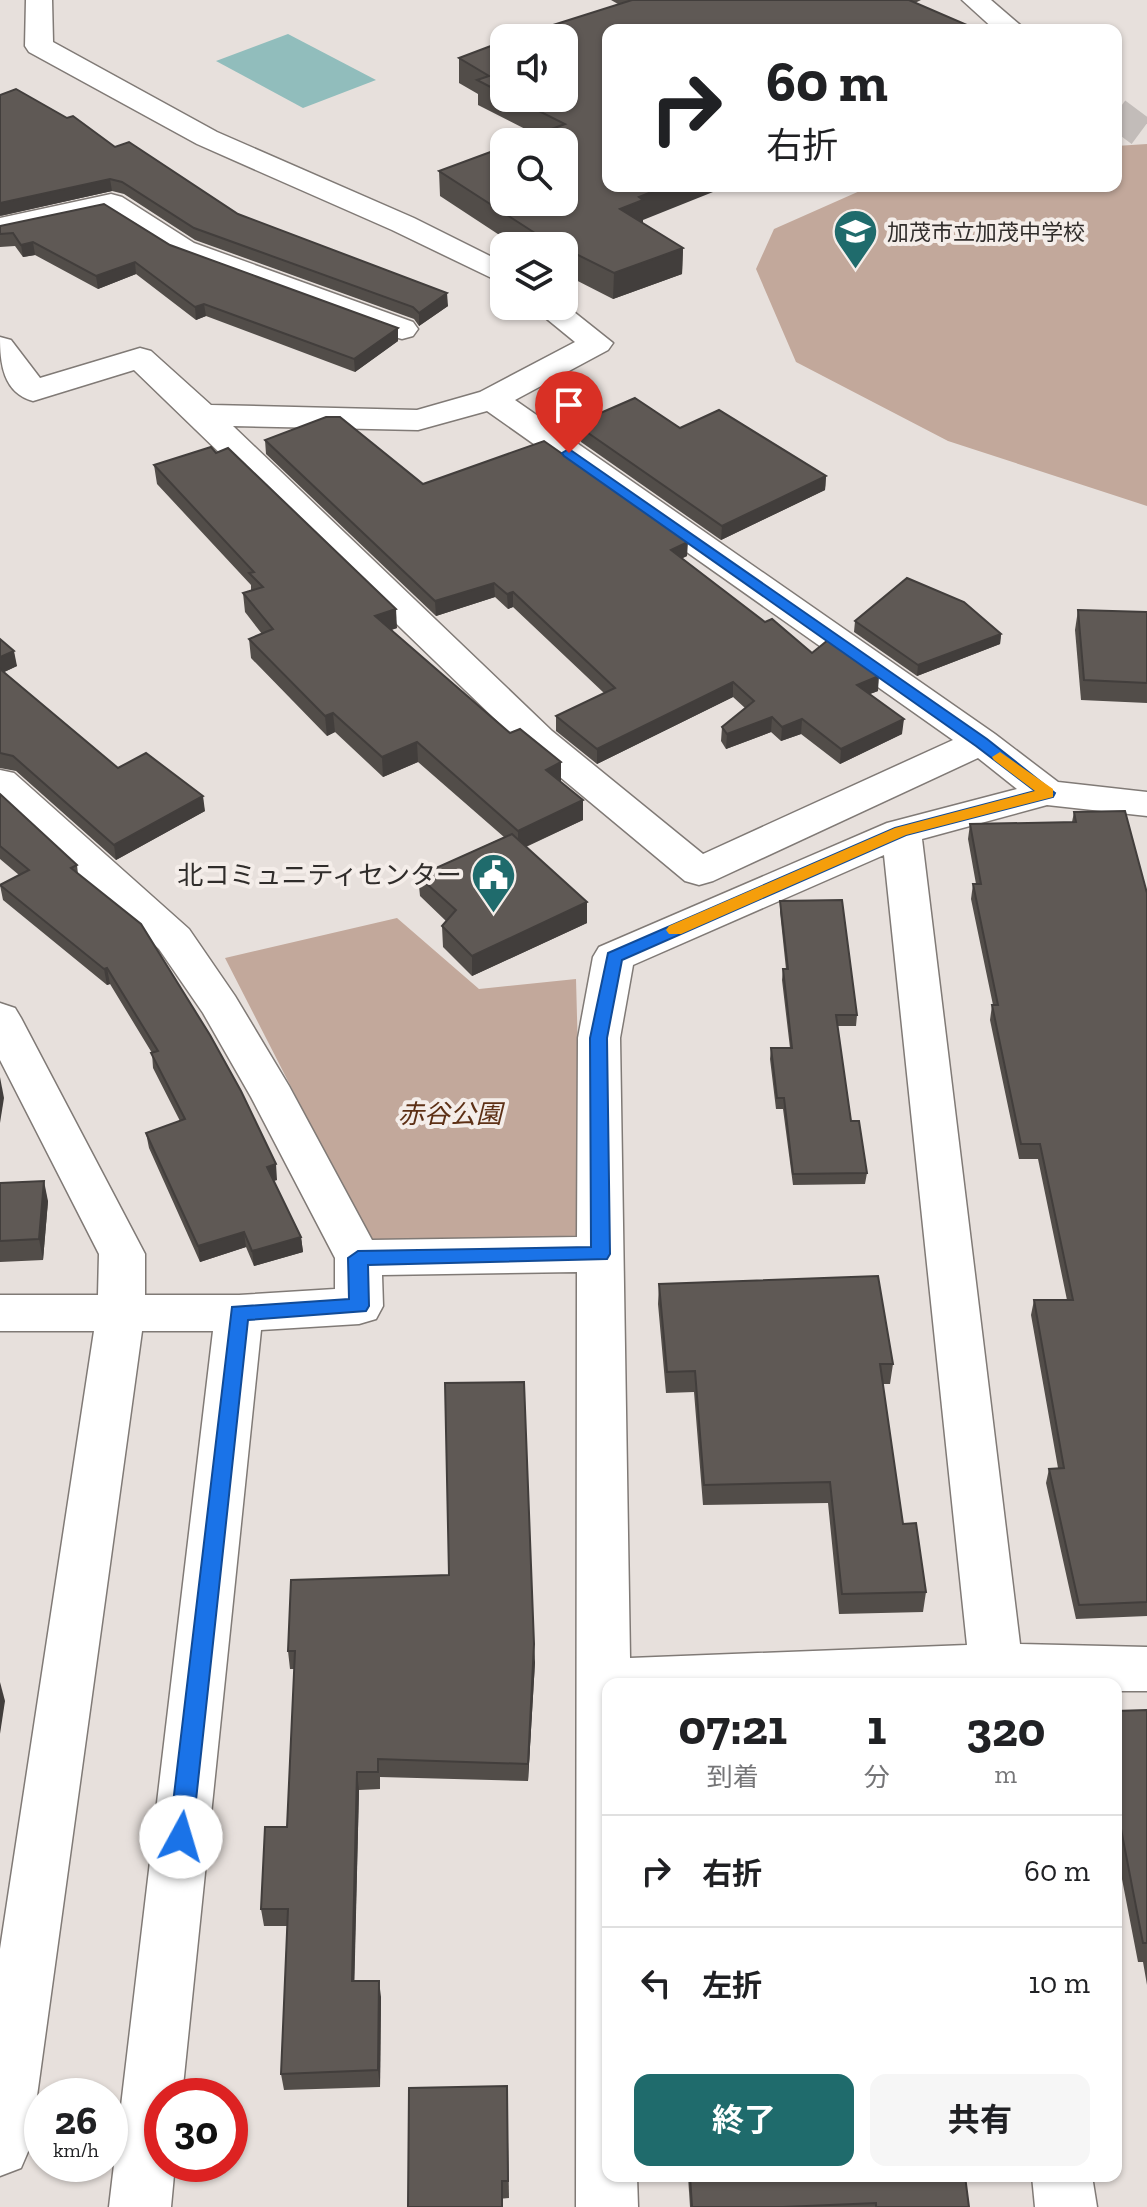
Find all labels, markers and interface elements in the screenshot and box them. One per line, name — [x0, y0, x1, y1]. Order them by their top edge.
map controls — [490, 24, 578, 320]
button: sound — [490, 24, 578, 112]
text: 60 m — [766, 48, 888, 115]
icon: right — [634, 56, 738, 160]
text: 右折 — [766, 124, 838, 167]
button: search — [490, 128, 578, 216]
school or university icon: 加茂市立加茂中学校 — [832, 208, 880, 271]
place label: 加茂市立加茂中学校 — [887, 219, 1085, 246]
button: layers — [490, 232, 578, 320]
pin — [535, 371, 603, 453]
icon: arrive — [547, 383, 591, 427]
public building icon: 北コミュニティセンター — [469, 851, 517, 914]
place label: 北コミュニティセンター — [178, 859, 462, 891]
park label: 赤谷公園 — [398, 1098, 506, 1130]
text: 07:21 — [679, 1699, 787, 1756]
text: 1 — [867, 1699, 886, 1756]
text: 320 — [966, 1701, 1045, 1758]
text: m — [995, 1758, 1017, 1790]
text: 到着 — [707, 1761, 759, 1793]
text: 分 — [864, 1761, 890, 1793]
position arrow — [139, 1795, 223, 1879]
icon: right — [634, 1849, 678, 1893]
text: 60 m — [1024, 1853, 1090, 1889]
text: 右折 — [702, 1856, 762, 1892]
icon: left — [634, 1961, 678, 2005]
text: 10 m — [1028, 1965, 1090, 2001]
text: 左折 — [702, 1968, 762, 2004]
button: 終了 — [634, 2074, 854, 2166]
button: 共有 — [870, 2074, 1090, 2166]
speed limit sign: 30 — [144, 2078, 248, 2182]
text: 26 — [55, 2096, 97, 2144]
text: km/h — [53, 2138, 99, 2162]

